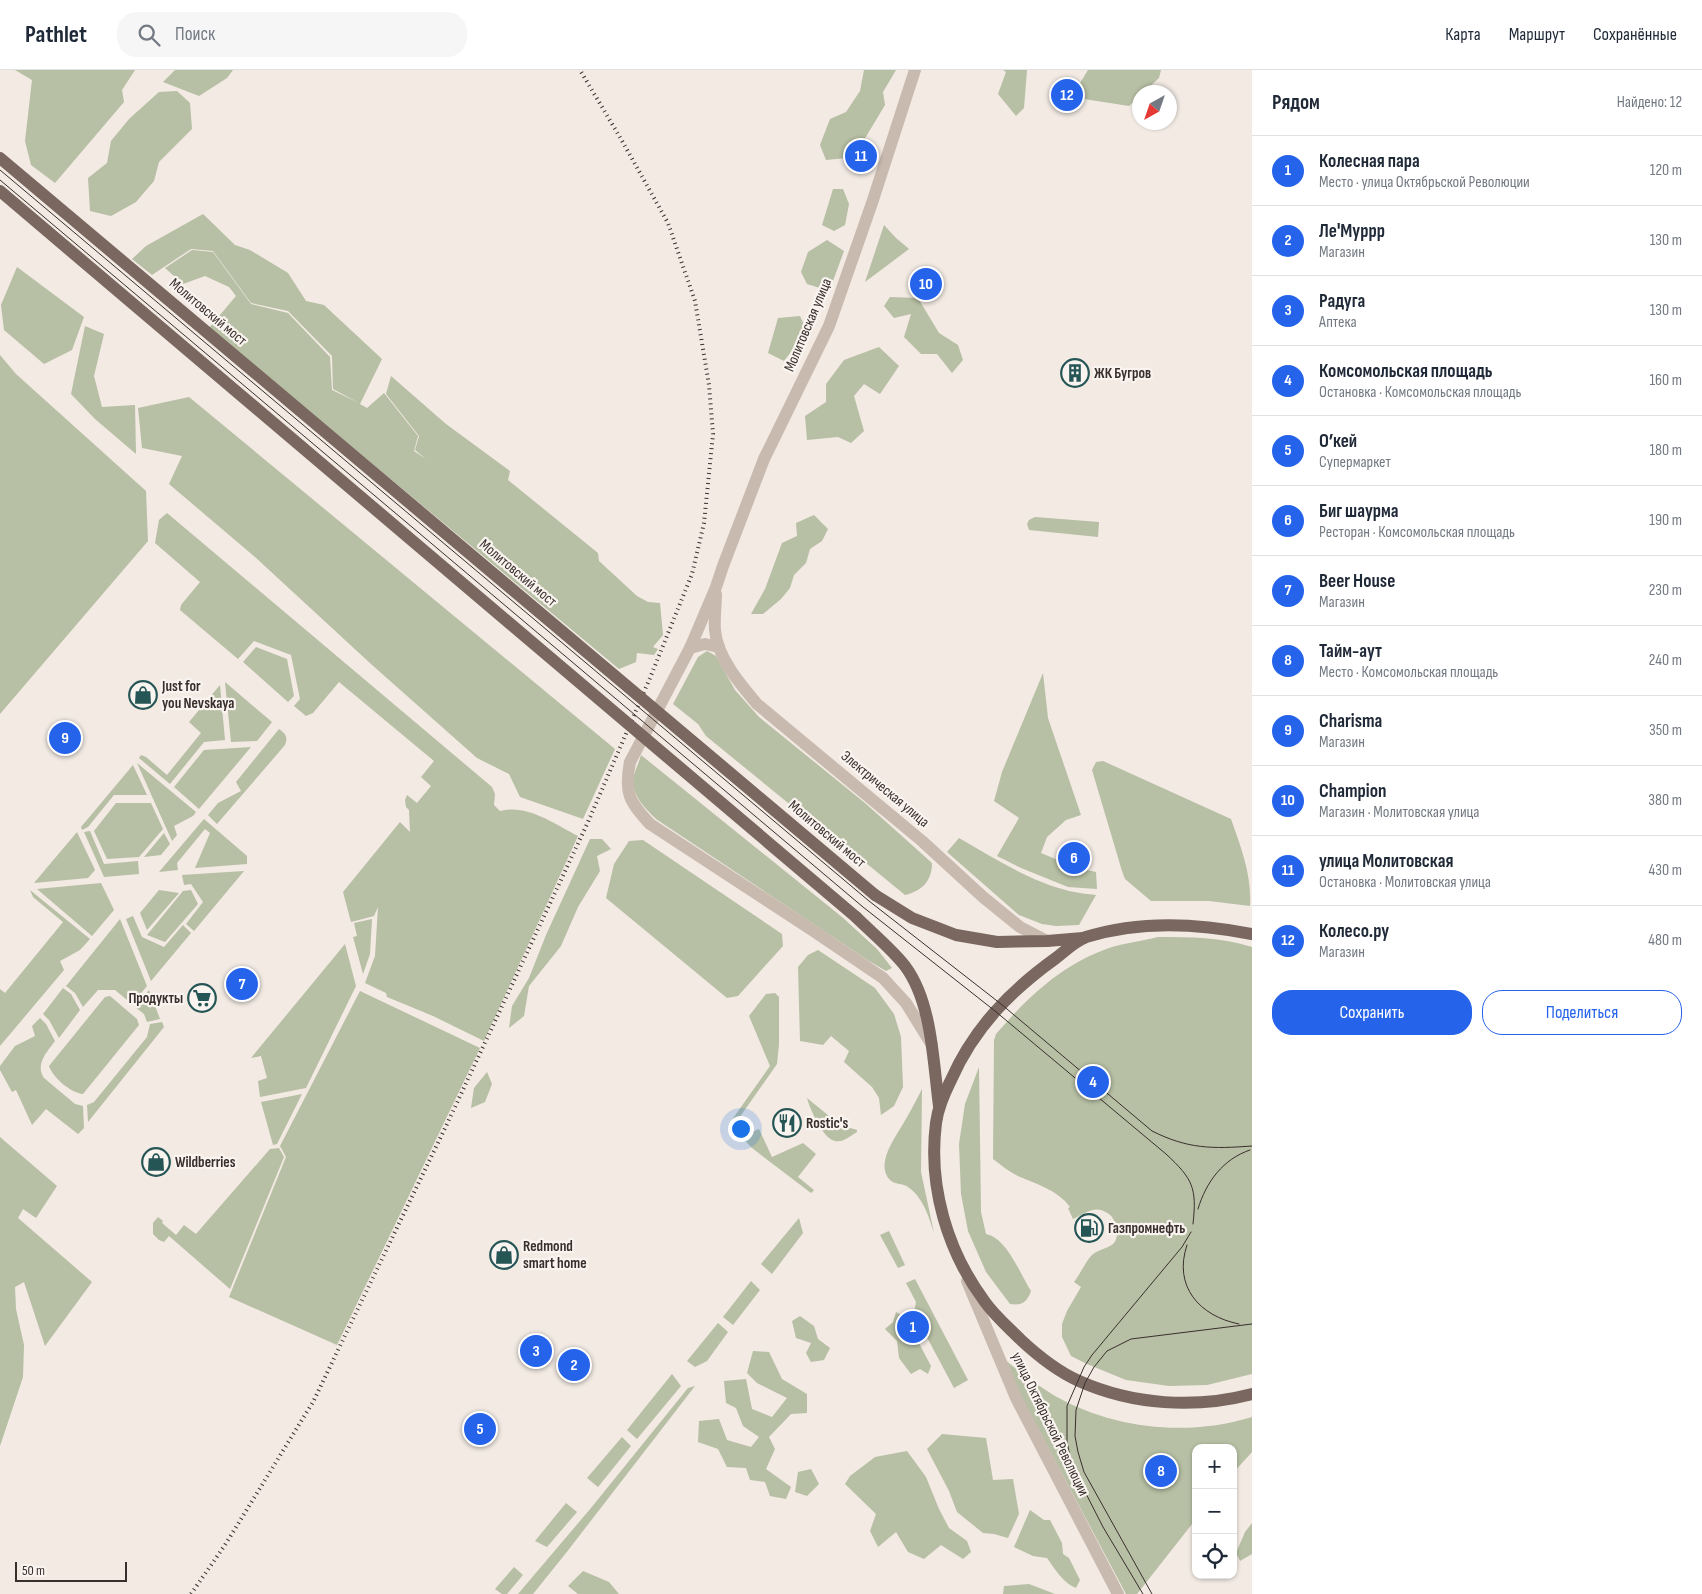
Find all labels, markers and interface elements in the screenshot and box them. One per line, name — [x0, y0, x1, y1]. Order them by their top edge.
search box — [117, 12, 467, 57]
text: Pathlet — [25, 20, 87, 49]
icon: search — [135, 21, 163, 49]
text: Поиск — [175, 23, 215, 46]
text: Карта — [1445, 24, 1481, 45]
text: Маршрут — [1509, 24, 1565, 45]
text: Сохранённые — [1593, 24, 1677, 45]
pin: 12 — [1051, 76, 1083, 114]
north arrow — [1132, 85, 1177, 130]
text: Рядом — [1272, 90, 1320, 115]
text: Найдено: 12 — [1617, 93, 1682, 112]
pin: 11 — [845, 137, 877, 175]
text: Колесная пара — [1319, 150, 1420, 173]
text: 1 — [1285, 161, 1291, 180]
text: 120 m — [1650, 161, 1682, 180]
text: Место · улица Октябрьской Революции — [1319, 173, 1530, 192]
text: Ле'Муррр — [1319, 220, 1385, 243]
text: 2 — [1284, 231, 1292, 250]
text: 130 m — [1650, 231, 1682, 250]
text: Магазин — [1319, 243, 1365, 262]
pin: 10 — [910, 265, 942, 303]
street label: Молитовский мост — [165, 274, 251, 350]
street label: Молитовская улица — [780, 275, 836, 375]
text: Радуга — [1319, 290, 1365, 313]
text: 3 — [1284, 301, 1292, 320]
text: 130 m — [1650, 301, 1682, 320]
text: Аптека — [1319, 313, 1357, 332]
building icon: ЖК Бугров — [1060, 358, 1090, 388]
text: Комсомольская площадь — [1319, 360, 1493, 383]
place label: ЖК Бугров — [1094, 364, 1151, 383]
text: 4 — [1284, 371, 1292, 390]
text: 160 m — [1649, 371, 1682, 390]
text: Остановка · Комсомольская площадь — [1319, 383, 1521, 402]
text: О’кей — [1319, 430, 1357, 453]
text: 5 — [1284, 441, 1292, 460]
text: 180 m — [1649, 441, 1682, 460]
text: Супермаркет — [1319, 453, 1391, 472]
text: Биг шаурма — [1319, 500, 1399, 523]
text: 6 — [1284, 511, 1292, 530]
text: 190 m — [1649, 511, 1682, 530]
text: Ресторан · Комсомольская площадь — [1319, 523, 1515, 542]
street label: Молитовский мост — [475, 535, 561, 611]
text: Beer House — [1319, 570, 1395, 593]
text: 7 — [1285, 581, 1291, 600]
text: 230 m — [1649, 581, 1682, 600]
text: Магазин — [1319, 593, 1365, 612]
text: Тайм-аут — [1319, 640, 1382, 663]
text: 8 — [1284, 651, 1292, 670]
text: 240 m — [1649, 651, 1682, 670]
text: Место · Комсомольская площадь — [1319, 663, 1498, 682]
place label: Just for you Nevskaya — [161, 677, 234, 713]
shop icon: Just for you Nevskaya — [128, 680, 158, 710]
text: Charisma — [1319, 710, 1382, 733]
pin: 9 — [49, 719, 81, 757]
text: 9 — [1284, 721, 1292, 740]
text: 350 m — [1649, 721, 1682, 740]
text: Магазин — [1319, 733, 1365, 752]
street label: Электрическая улица — [837, 746, 933, 832]
text: Champion — [1319, 780, 1386, 803]
text: 10 — [1281, 791, 1295, 810]
text: 380 m — [1648, 791, 1682, 810]
street label: Молитовский мост — [784, 796, 870, 872]
text: Магазин · Молитовская улица — [1319, 803, 1480, 822]
pin: 6 — [1058, 839, 1090, 877]
text: улица Молитовская — [1319, 850, 1453, 873]
text: 11 — [1282, 861, 1294, 880]
text: 430 m — [1649, 861, 1682, 880]
text: Остановка · Молитовская улица — [1319, 873, 1491, 892]
text: Колесо.ру — [1319, 920, 1389, 943]
text: 12 — [1281, 931, 1295, 950]
text: 480 m — [1648, 931, 1682, 950]
text: Магазин — [1319, 943, 1365, 962]
pin: 7 — [226, 965, 258, 1003]
supermarket icon: Продукты — [187, 983, 217, 1013]
place label: Продукты — [128, 989, 183, 1008]
button: Сохранить — [1272, 990, 1472, 1035]
button: Поделиться — [1482, 990, 1682, 1035]
pin: 4 — [1077, 1063, 1109, 1101]
restaurant icon: Rostiс's — [772, 1108, 802, 1138]
place label: Rostiс's — [806, 1114, 849, 1133]
your location — [728, 1116, 754, 1142]
shop icon: Wildberries — [141, 1147, 171, 1177]
place label: Wildberries — [175, 1153, 236, 1172]
fuel station icon: Газпромнефть — [1074, 1213, 1104, 1243]
place label: Газпромнефть — [1108, 1219, 1185, 1238]
place label: Redmond smart home — [523, 1237, 587, 1273]
shop icon: Redmond smart home — [489, 1240, 519, 1270]
pin: 1 — [897, 1308, 929, 1346]
pin: 3 — [520, 1332, 552, 1370]
pin: 2 — [558, 1346, 590, 1384]
street label: улица Октябрьской Революции — [1007, 1349, 1093, 1499]
pin: 5 — [464, 1410, 496, 1448]
map controls — [1192, 1444, 1237, 1579]
button: + — [1192, 1444, 1237, 1489]
pin: 8 — [1145, 1452, 1177, 1490]
button: − — [1192, 1489, 1237, 1534]
button: locate — [1192, 1534, 1237, 1579]
scale bar — [15, 1559, 128, 1582]
text: 50 m — [22, 1562, 45, 1579]

